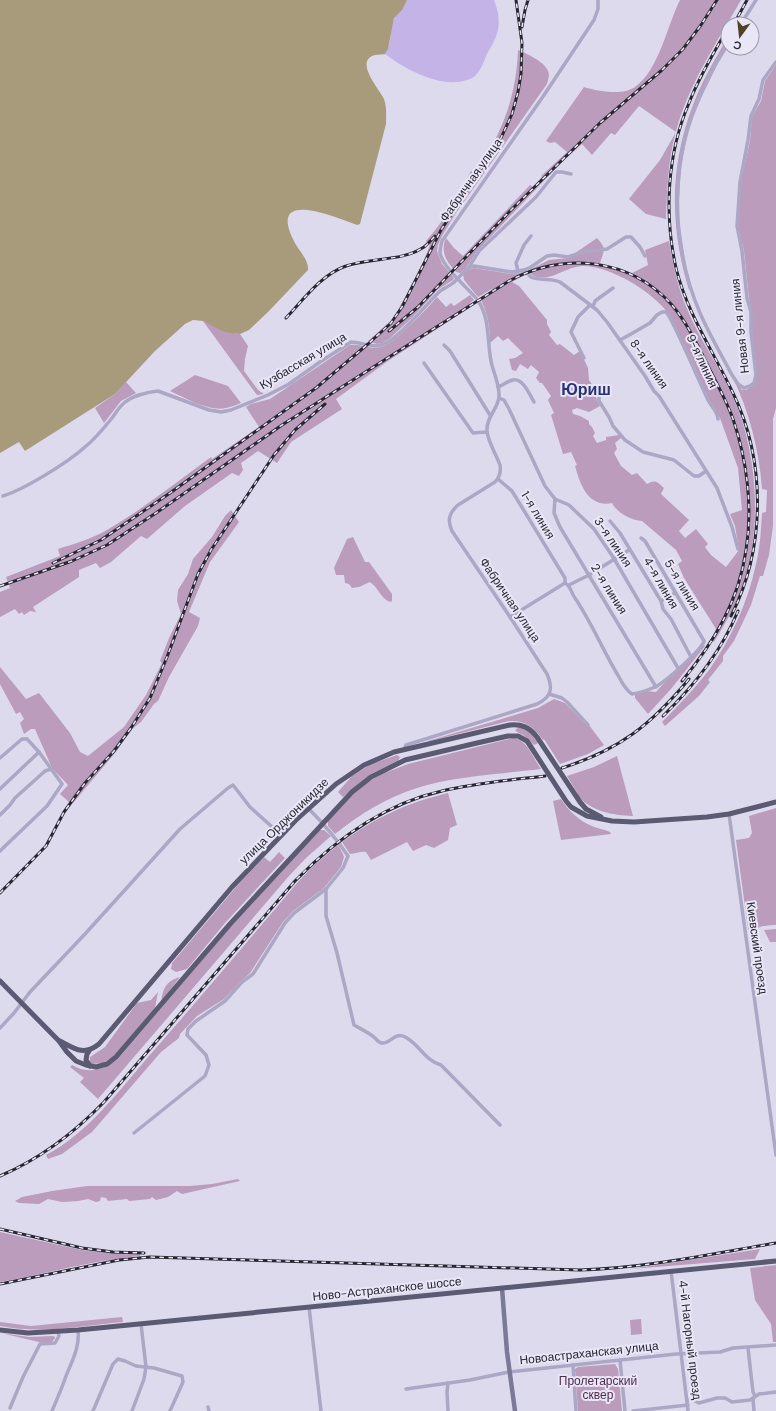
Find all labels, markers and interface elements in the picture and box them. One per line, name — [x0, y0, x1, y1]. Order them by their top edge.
north arrow — [720, 16, 760, 56]
text: С — [732, 38, 743, 53]
street label: Фабричная улица — [436, 135, 506, 225]
street label: Новая 9-я линия — [727, 278, 753, 374]
street label: Кузбасская улица — [257, 329, 350, 393]
street label: 9-я линия — [683, 332, 721, 390]
street label: 8-я линия — [626, 336, 672, 392]
district label: Юриш — [561, 379, 611, 400]
street label: 1-я линия — [517, 488, 559, 542]
street label: 3-я линия — [590, 514, 636, 570]
street label: 4-я линия — [640, 554, 682, 612]
street label: Фабричная улица — [476, 555, 544, 645]
street label: 5-я линия — [660, 556, 704, 614]
street label: 2-я линия — [587, 561, 631, 617]
street label: улица Орджоникидзе — [236, 774, 332, 868]
street label: Киевский проезд — [743, 901, 771, 995]
street label: Ново-Астраханское шоссе — [312, 1273, 463, 1305]
street label: 4-й Нагорный проезд — [675, 1279, 705, 1401]
street label: Новоастраханская улица — [519, 1338, 660, 1368]
park label: Пролетарский сквер — [559, 1373, 637, 1403]

